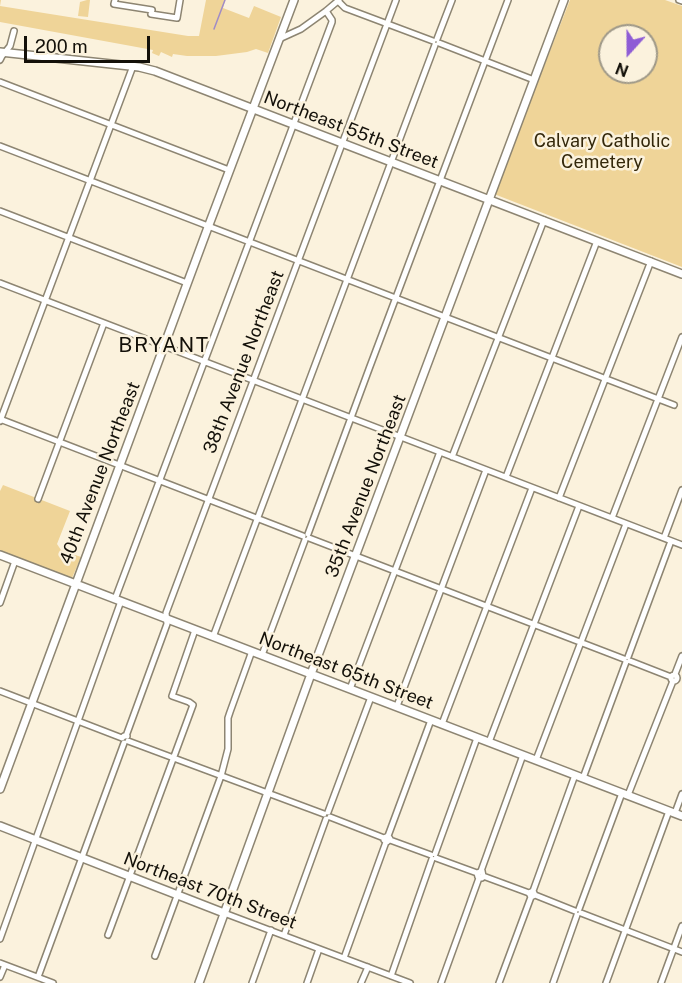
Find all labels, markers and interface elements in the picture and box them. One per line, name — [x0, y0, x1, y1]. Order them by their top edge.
scale bar — [27, 24, 153, 62]
north arrow — [598, 24, 658, 84]
text: 200 m — [35, 36, 88, 57]
text: N — [613, 58, 631, 81]
street label: Northeast 55th Street — [261, 87, 441, 173]
park label: Calvary Catholic Cemetery — [534, 130, 670, 172]
street label: 38th Avenue Northeast — [199, 267, 289, 457]
district label: BRYANT — [118, 333, 210, 359]
street label: 40th Avenue Northeast — [55, 379, 145, 567]
street label: 35th Avenue Northeast — [321, 391, 411, 581]
street label: Northeast 65th Street — [256, 628, 436, 714]
street label: Northeast 70th Street — [120, 848, 300, 934]

